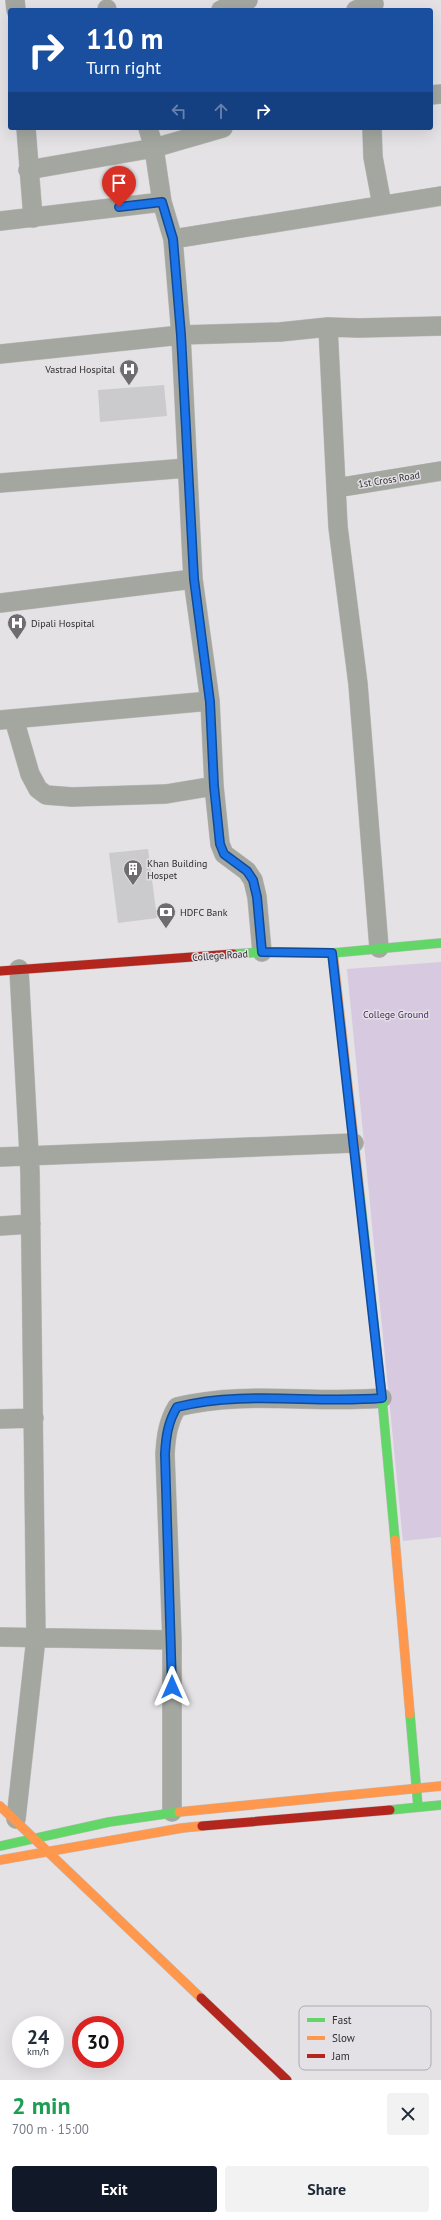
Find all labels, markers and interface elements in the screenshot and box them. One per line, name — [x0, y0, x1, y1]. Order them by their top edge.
text: 110 m — [86, 20, 163, 57]
icon: right — [20, 24, 72, 76]
text: Turn right — [86, 56, 161, 79]
icon: left — [168, 100, 190, 122]
icon: ahead — [210, 100, 232, 122]
icon: right — [252, 100, 274, 122]
pin — [102, 166, 136, 207]
icon: arrive — [108, 172, 130, 194]
hospital icon: Vastrad Hospital — [118, 358, 140, 386]
place label: Vastrad Hospital — [44, 363, 115, 376]
street label: 1st Cross Road — [357, 468, 421, 491]
hospital icon: Dipali Hospital — [6, 612, 28, 640]
place label: Dipali Hospital — [31, 617, 95, 630]
place label: Khan Building Hospet — [147, 857, 207, 882]
building icon: Khan Building Hospet — [122, 858, 144, 886]
bank icon: HDFC Bank — [155, 901, 177, 929]
place label: HDFC Bank — [180, 906, 228, 919]
street label: College Road — [192, 947, 248, 964]
park label: College Ground — [363, 1008, 429, 1021]
position arrow — [151, 1666, 193, 1708]
legend — [299, 2006, 431, 2070]
text: Fast — [332, 2013, 352, 2027]
speed limit sign: 30 — [72, 2016, 124, 2068]
text: 24 — [27, 2024, 49, 2050]
text: Slow — [332, 2031, 355, 2045]
text: km/h — [27, 2045, 49, 2058]
text: Jam — [331, 2049, 350, 2063]
text: 2 min — [12, 2090, 71, 2121]
button: close — [387, 2093, 429, 2135]
text: 700 m · 15:00 — [12, 2121, 89, 2138]
button: Exit — [12, 2166, 217, 2212]
button: Share — [225, 2166, 429, 2212]

